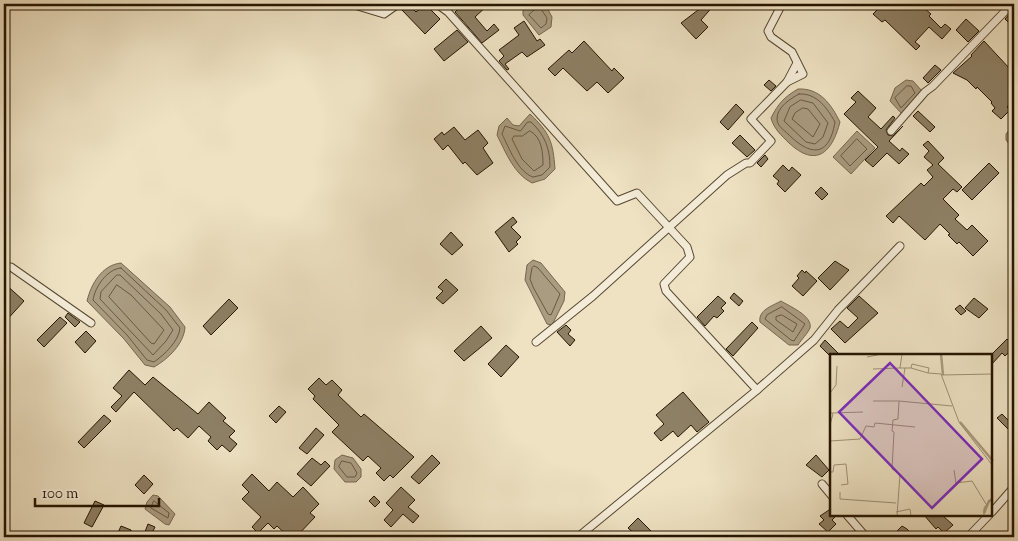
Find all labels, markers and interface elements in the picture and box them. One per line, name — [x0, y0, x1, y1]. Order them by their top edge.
inset map — [830, 354, 993, 516]
scale bar — [35, 476, 159, 508]
text: 100 m — [42, 484, 79, 505]

